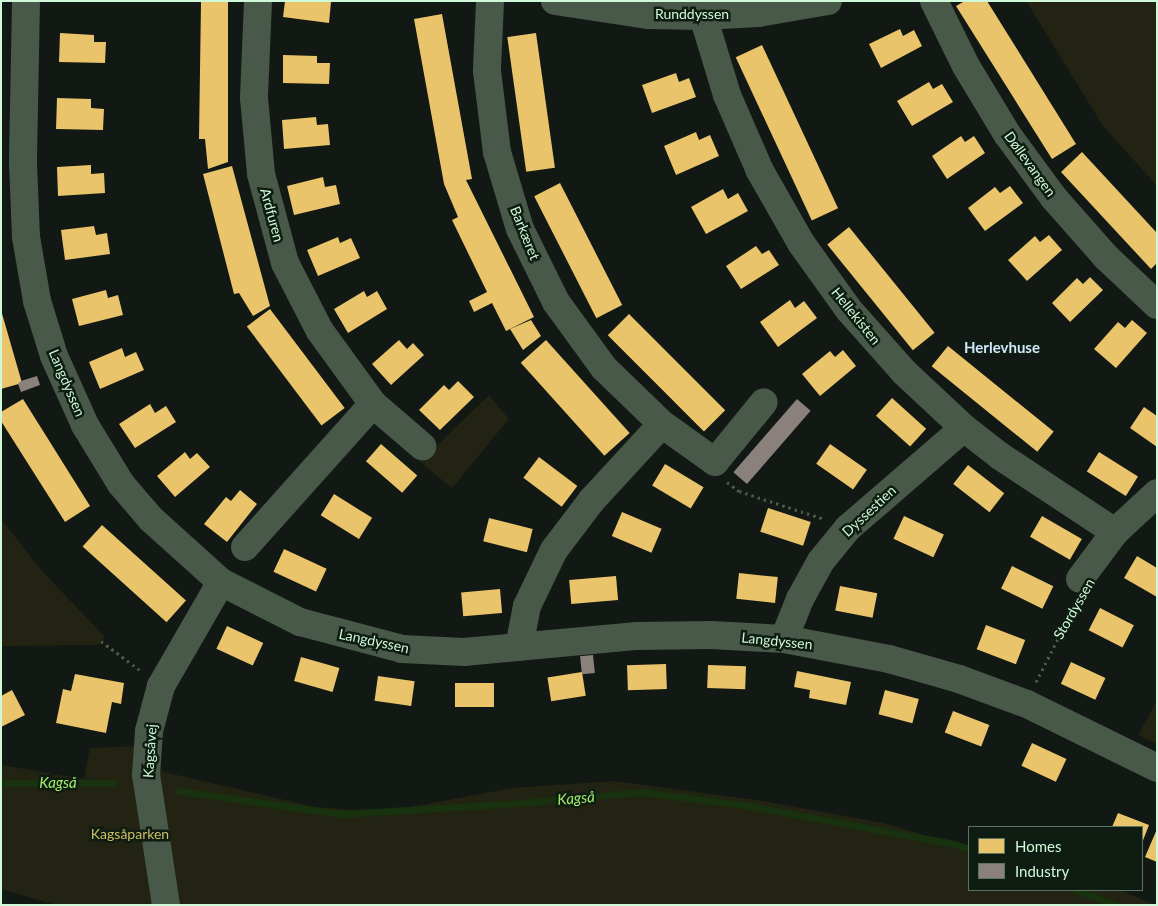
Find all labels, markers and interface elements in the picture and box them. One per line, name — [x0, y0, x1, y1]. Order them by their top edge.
street label: Runddyssen — [655, 6, 729, 22]
street label: Døllevangen — [1001, 128, 1059, 200]
street label: Ardfuren — [257, 186, 287, 244]
street label: Barkæret — [507, 204, 543, 262]
street label: Hellekisten — [828, 284, 884, 348]
district label: Herlevhuse — [964, 339, 1040, 357]
street label: Langdyssen — [45, 347, 89, 419]
street label: Dyssestien — [839, 482, 899, 540]
street label: Stordyssen — [1050, 576, 1098, 642]
street label: Langdyssen — [337, 625, 411, 657]
street label: Langdyssen — [741, 629, 813, 653]
street label: Kagsåvej — [140, 723, 160, 779]
water label: Kagså — [39, 774, 77, 792]
water label: Kagså — [557, 787, 595, 809]
park label: Kagsåparken — [91, 826, 169, 842]
legend — [968, 826, 1143, 891]
text: Homes — [1015, 837, 1061, 855]
text: Industry — [1015, 862, 1069, 880]

